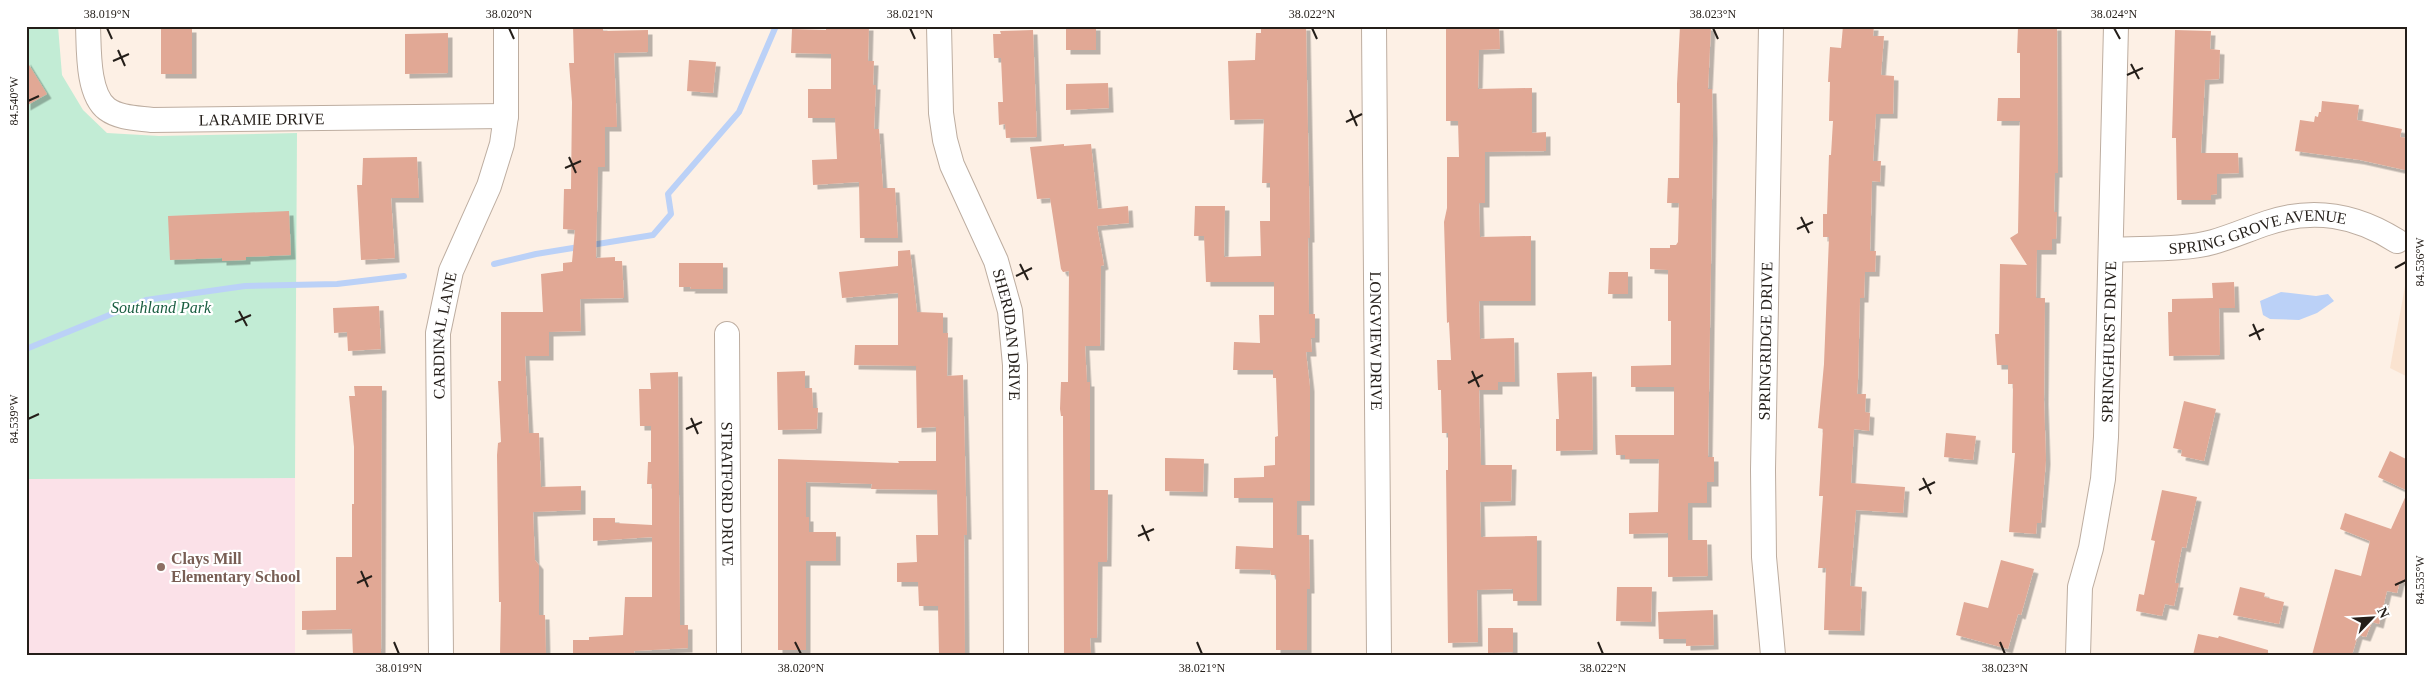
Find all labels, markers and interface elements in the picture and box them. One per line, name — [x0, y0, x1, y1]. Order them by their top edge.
text: 38.019°N — [84, 7, 131, 21]
text: 38.020°N — [486, 7, 533, 21]
text: 38.021°N — [887, 7, 934, 21]
text: 38.022°N — [1289, 7, 1336, 21]
text: 38.023°N — [1690, 7, 1737, 21]
text: 38.024°N — [2091, 7, 2138, 21]
text: 84.540°W — [7, 76, 21, 126]
street label: LARAMIE DRIVE — [199, 110, 325, 128]
street label: SPRING GROVE AVENUE — [2168, 207, 2348, 257]
text: 84.536°W — [2413, 237, 2427, 287]
street label: SPRINGHURST DRIVE — [2098, 261, 2119, 423]
street label: SPRINGRIDGE DRIVE — [1756, 262, 1775, 420]
street label: SHERIDAN DRIVE — [990, 267, 1023, 401]
street label: CARDINAL LANE — [429, 270, 460, 399]
street label: LONGVIEW DRIVE — [1367, 271, 1385, 410]
park label: Southland Park — [111, 299, 212, 316]
text: 84.539°W — [7, 394, 21, 444]
street label: STRATFORD DRIVE — [719, 422, 736, 566]
place label: Clays Mill Elementary School — [171, 550, 301, 586]
text: 84.535°W — [2413, 555, 2427, 605]
marker: Clays Mill Elementary School — [155, 561, 167, 573]
north arrow — [2346, 594, 2396, 644]
text: N — [2374, 605, 2392, 620]
text: 38.019°N — [376, 661, 423, 675]
text: 38.020°N — [778, 661, 825, 675]
text: 38.021°N — [1179, 661, 1226, 675]
text: 38.022°N — [1580, 661, 1627, 675]
text: 38.023°N — [1982, 661, 2029, 675]

